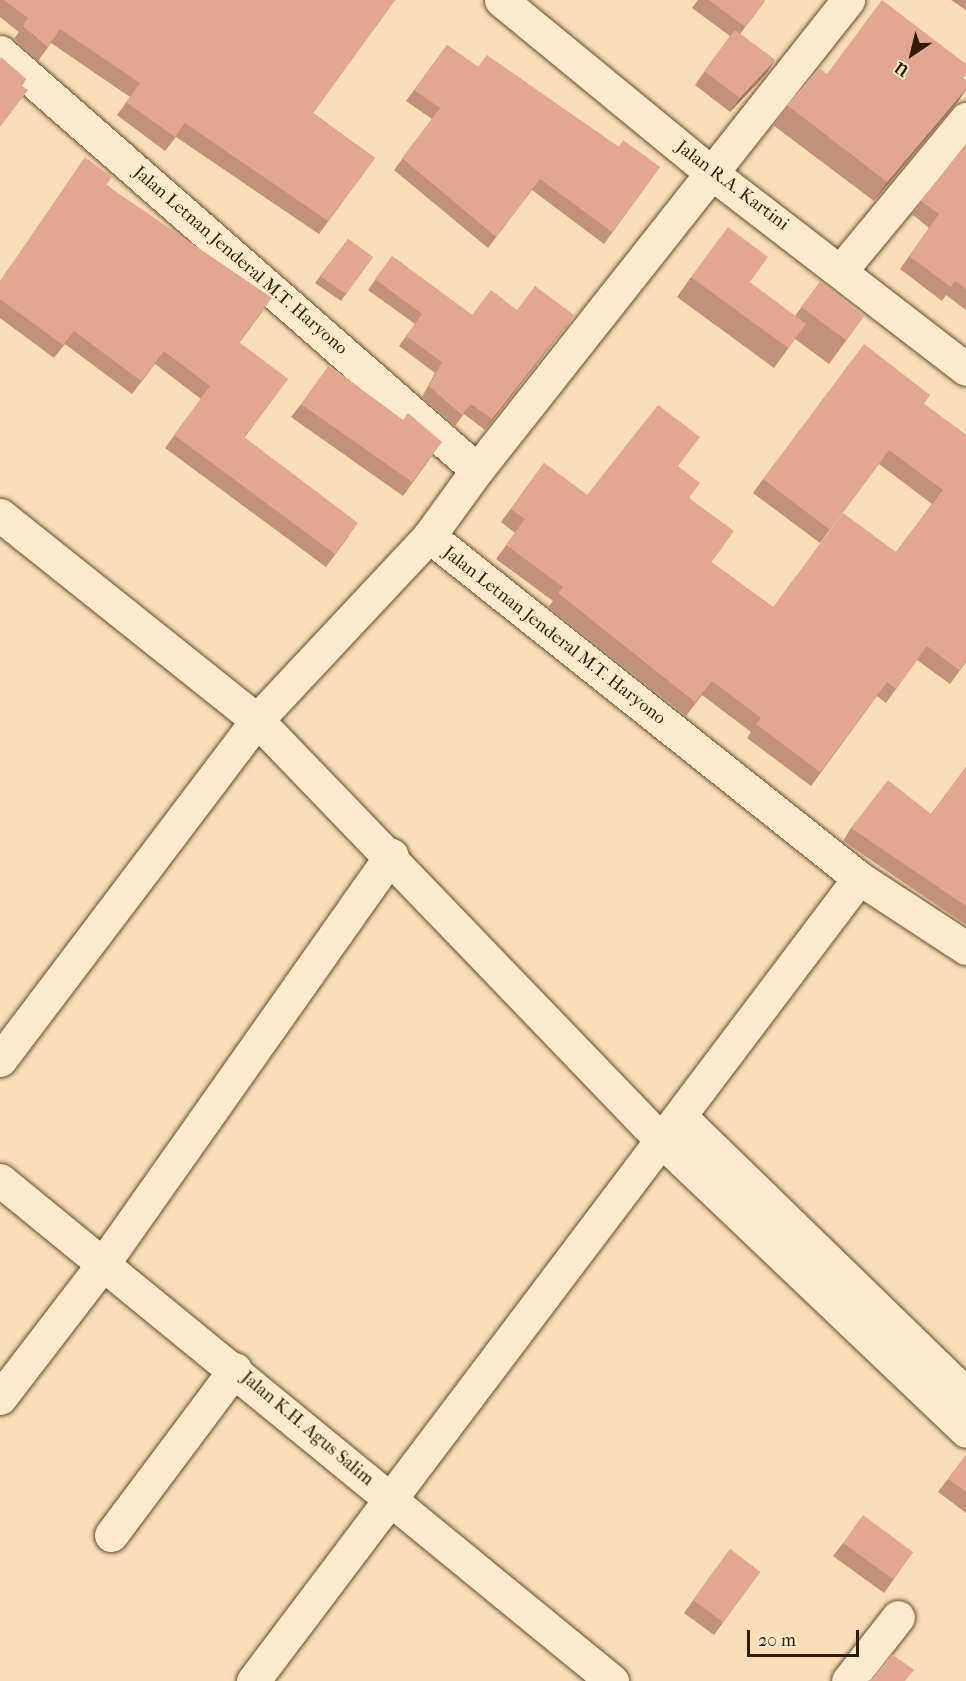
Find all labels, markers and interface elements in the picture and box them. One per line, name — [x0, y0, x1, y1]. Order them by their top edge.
north arrow — [882, 24, 942, 84]
text: U — [891, 58, 912, 81]
street label: Jalan R.A. Kartini — [671, 136, 793, 236]
street label: Jalan Letnan Jenderal M.T. Haryono — [129, 162, 351, 360]
street label: Jalan Letnan Jenderal M.T. Haryono — [438, 542, 670, 730]
street label: Jalan K.H. Agus Salim — [236, 1367, 378, 1491]
scale bar — [750, 1618, 862, 1656]
text: 20 m — [758, 1630, 796, 1651]

